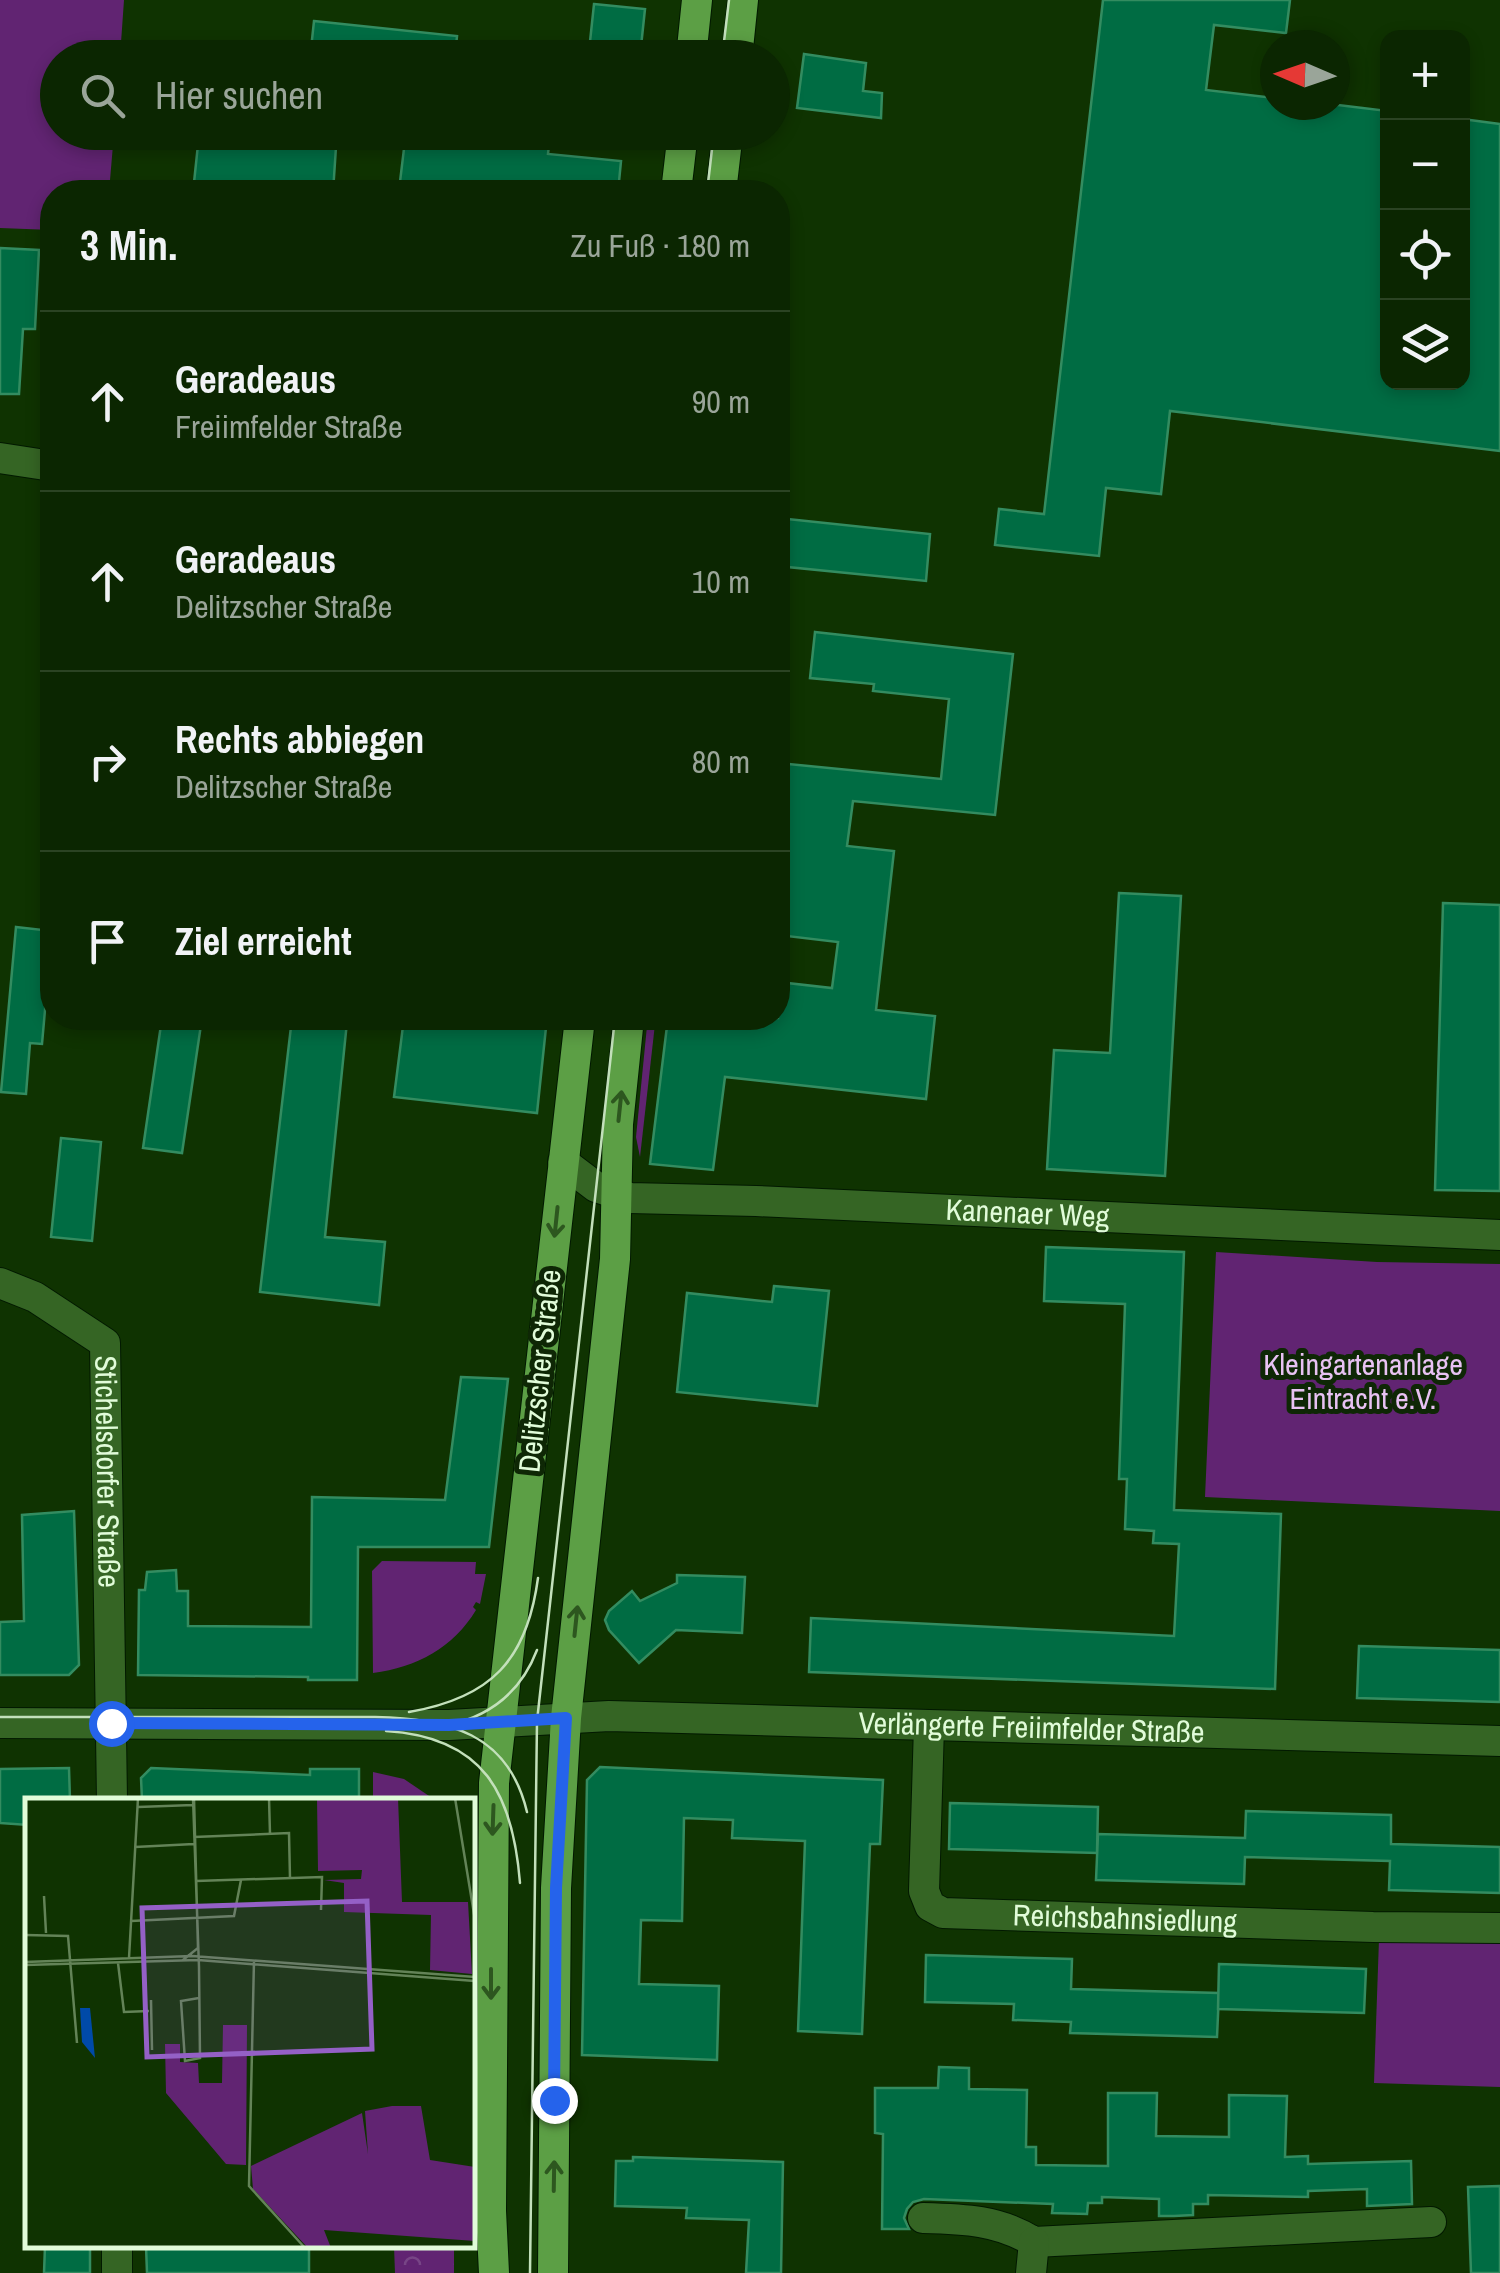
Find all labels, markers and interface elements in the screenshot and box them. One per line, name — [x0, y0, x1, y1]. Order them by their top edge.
north arrow — [1260, 30, 1350, 120]
map controls — [1380, 30, 1470, 390]
button: + — [1380, 30, 1470, 120]
search box — [40, 40, 790, 150]
icon: search — [75, 68, 130, 123]
text: Hier suchen — [155, 70, 323, 121]
button: − — [1380, 120, 1470, 210]
button: locate — [1380, 210, 1470, 300]
text: 3 Min. — [80, 217, 178, 273]
text: Zu Fuß · 180 m — [571, 224, 750, 267]
button: layers — [1380, 300, 1470, 390]
text: Geradeaus — [175, 354, 336, 405]
icon: ahead — [80, 374, 135, 429]
text: 90 m — [692, 380, 750, 423]
text: Freiimfelder Straße — [175, 405, 403, 448]
text: Geradeaus — [175, 534, 336, 585]
icon: ahead — [80, 554, 135, 609]
text: 10 m — [692, 560, 750, 603]
text: Delitzscher Straße — [175, 585, 392, 628]
text: Rechts abbiegen — [175, 714, 424, 765]
icon: right — [80, 734, 135, 789]
text: 80 m — [692, 740, 750, 783]
text: Delitzscher Straße — [175, 765, 392, 808]
icon: arrive — [80, 914, 135, 969]
text: Ziel erreicht — [175, 916, 352, 967]
one-way arrow — [611, 1091, 630, 1123]
street label: Kanenaer Weg — [945, 1189, 1111, 1236]
one-way arrow — [546, 1206, 565, 1238]
street label: Delitzscher Straße — [508, 1268, 570, 1474]
park label: Kleingartenanlage Eintracht e.V. — [1263, 1344, 1463, 1418]
street label: Stichelsdorfer Straße — [86, 1355, 130, 1588]
one-way arrow — [567, 1606, 586, 1638]
route start — [89, 1701, 135, 1747]
street label: Verlängerte Freiimfelder Straße — [858, 1702, 1205, 1752]
inset map — [25, 1798, 475, 2248]
one-way arrow — [484, 1803, 503, 1835]
street label: Reichsbahnsiedlung — [1012, 1894, 1238, 1942]
one-way arrow — [482, 1966, 500, 1999]
route end — [532, 2078, 578, 2124]
one-way arrow — [544, 2160, 563, 2192]

